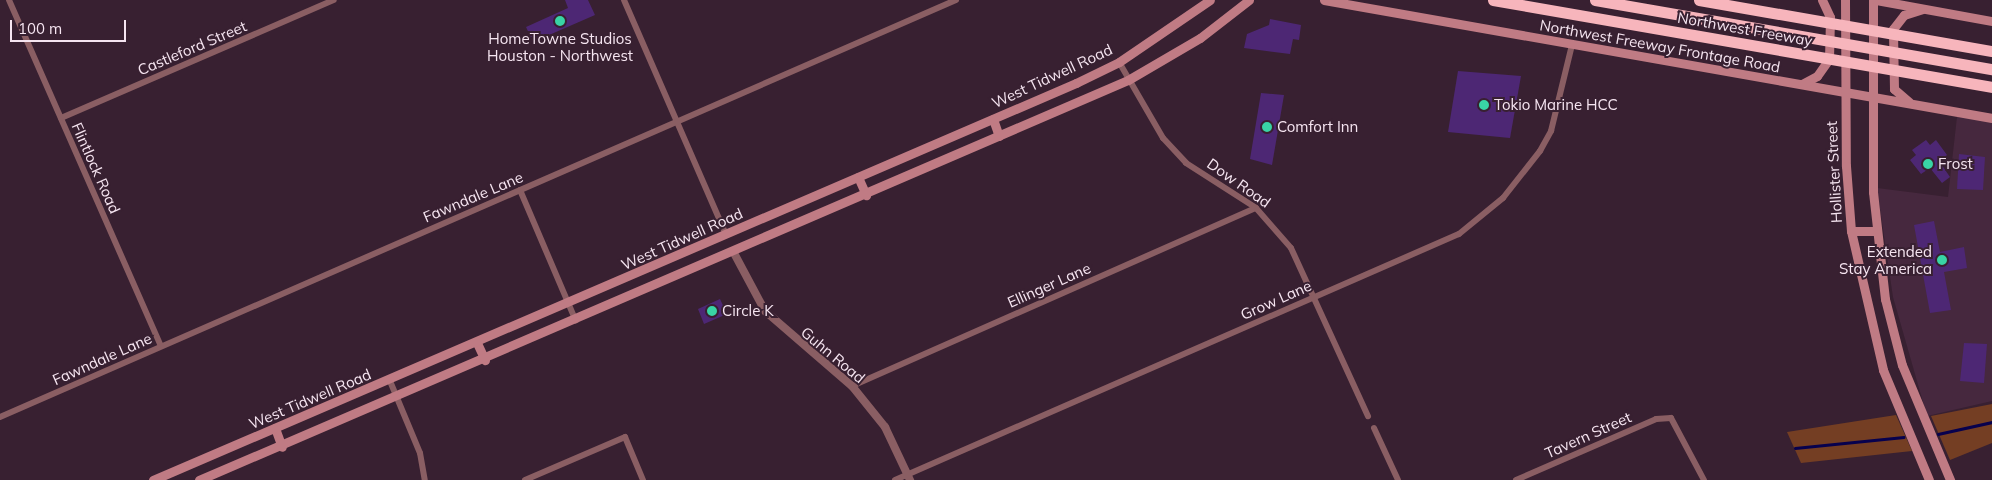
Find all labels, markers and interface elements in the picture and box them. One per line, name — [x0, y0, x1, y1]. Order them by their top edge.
street label: Northwest Freeway — [1676, 8, 1814, 50]
scale bar — [12, 10, 129, 42]
marker: HomeTowne Studios Houston - Northwest — [554, 15, 566, 27]
street label: Northwest Freeway Frontage Road — [1538, 16, 1782, 76]
street label: Castleford Street — [135, 17, 249, 79]
text: 100 m — [18, 19, 62, 38]
place label: HomeTowne Studios Houston - Northwest — [487, 29, 633, 64]
street label: West Tidwell Road — [989, 40, 1115, 112]
place label: Tokio Marine HCC — [1494, 96, 1618, 114]
marker: Tokio Marine HCC — [1478, 99, 1490, 111]
place label: Comfort Inn — [1277, 118, 1358, 136]
street label: Flintlock Road — [68, 120, 124, 216]
street label: Hollister Street — [1822, 120, 1846, 224]
marker: Comfort Inn — [1261, 121, 1273, 133]
street label: Dow Road — [1204, 155, 1274, 211]
place label: Frost — [1938, 155, 1973, 173]
marker: Frost — [1922, 158, 1934, 170]
street label: Fawndale Lane — [420, 168, 526, 226]
street label: West Tidwell Road — [618, 204, 746, 274]
place label: Extended Stay America — [1839, 242, 1932, 277]
marker: Extended Stay America — [1936, 254, 1948, 266]
street label: Ellinger Lane — [1005, 259, 1093, 311]
street label: Grow Lane — [1238, 276, 1314, 324]
place label: Circle K — [722, 302, 774, 320]
marker: Circle K — [706, 305, 718, 317]
street label: Guhn Road — [797, 323, 869, 387]
street label: Fawndale Lane — [50, 329, 154, 389]
street label: West Tidwell Road — [246, 365, 374, 433]
street label: Tavern Street — [1542, 408, 1634, 462]

